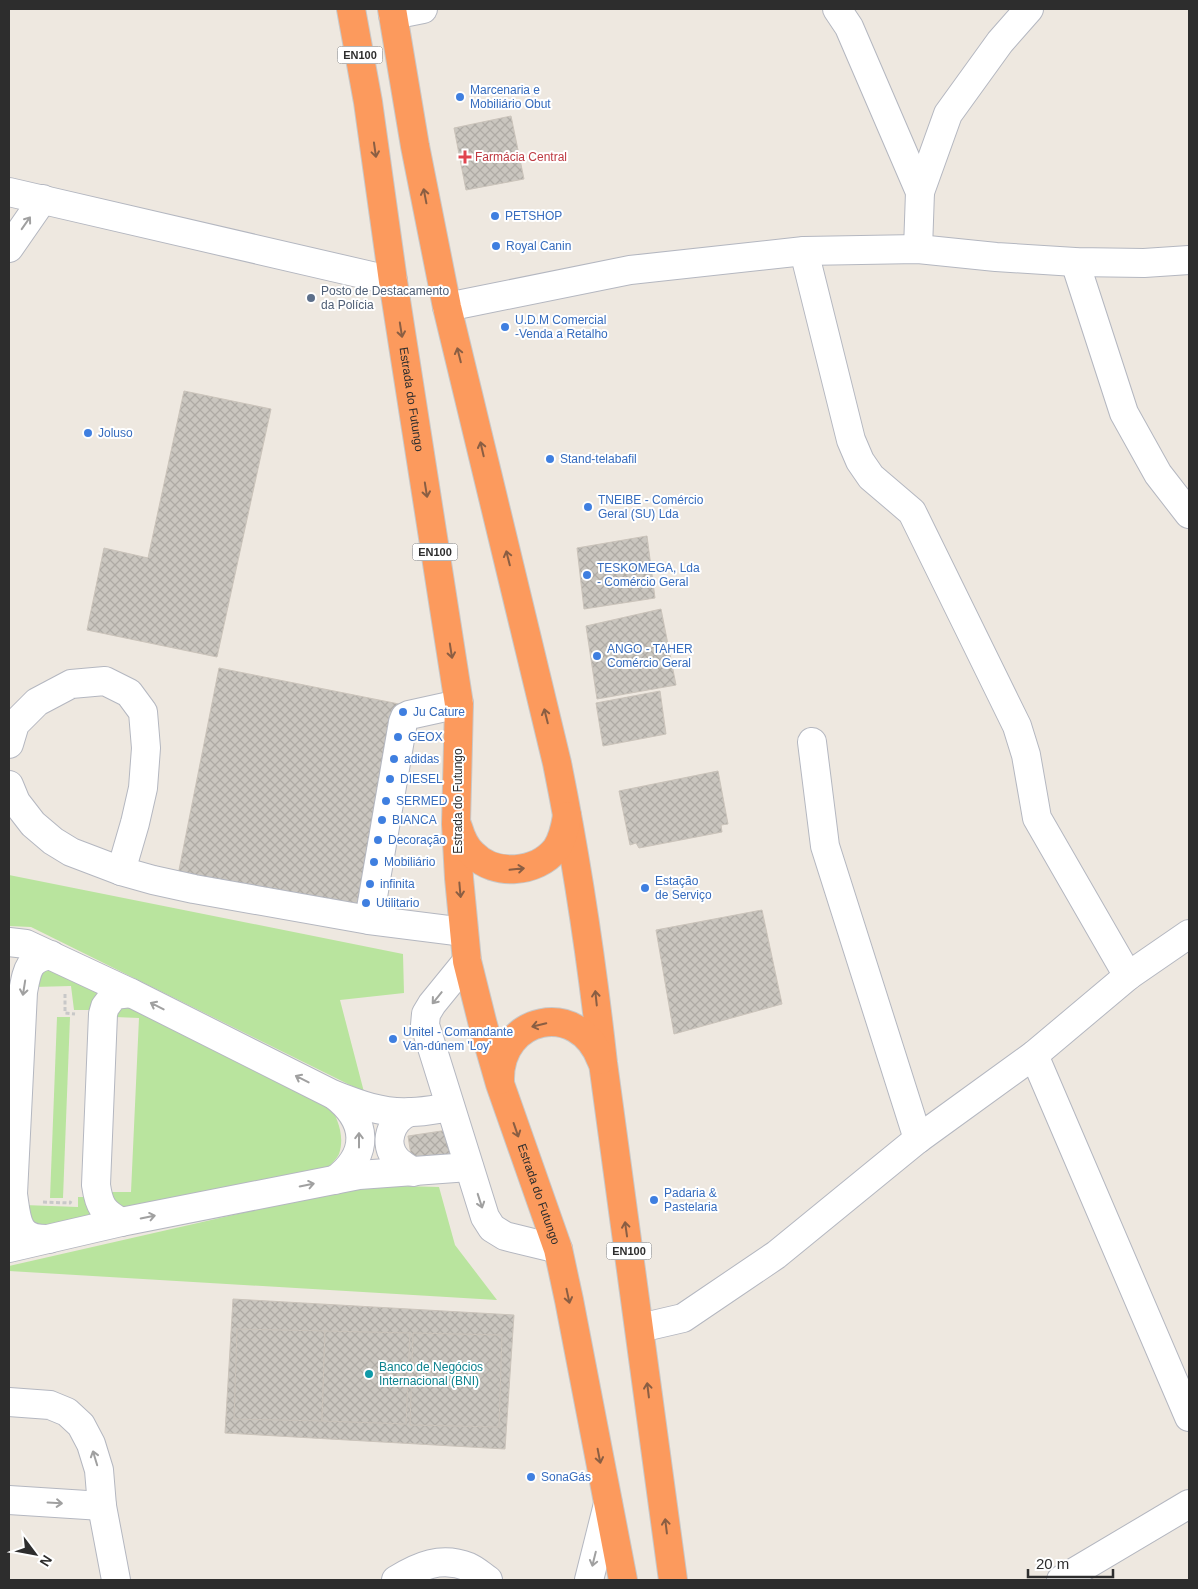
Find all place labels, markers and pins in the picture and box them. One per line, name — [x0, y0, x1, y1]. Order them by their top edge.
place label: Marcenaria e Mobiliário Obut — [470, 83, 551, 111]
marker: Marcenaria e Mobiliário Obut — [454, 91, 466, 103]
place label: Farmácia Central — [475, 150, 567, 164]
marker: Farmácia Central — [459, 151, 471, 163]
place label: PETSHOP — [505, 209, 562, 223]
marker: PETSHOP — [489, 210, 501, 222]
place label: Royal Canin — [506, 239, 571, 253]
marker: Royal Canin — [490, 240, 502, 252]
place label: Posto de Destacamento da Polícia — [321, 284, 449, 312]
marker: Posto de Destacamento da Polícia — [305, 292, 317, 304]
place label: U.D.M Comercial -Venda a Retalho — [515, 313, 608, 341]
marker: U.D.M Comercial -Venda a Retalho — [499, 321, 511, 333]
place label: Joluso — [98, 426, 133, 440]
marker: Joluso — [82, 427, 94, 439]
place label: Stand-telabafil — [560, 452, 637, 466]
marker: Stand-telabafil — [544, 453, 556, 465]
place label: TNEIBE - Comércio Geral (SU) Lda — [598, 493, 704, 521]
marker: TNEIBE - Comércio Geral (SU) Lda — [582, 501, 594, 513]
place label: TESKOMEGA, Lda - Comércio Geral — [597, 561, 700, 589]
marker: TESKOMEGA, Lda - Comércio Geral — [581, 569, 593, 581]
place label: ANGO - TAHER Comércio Geral — [607, 642, 693, 670]
marker: ANGO - TAHER Comércio Geral — [591, 650, 603, 662]
place label: Ju Cature — [413, 705, 465, 719]
marker: Ju Cature — [397, 706, 409, 718]
place label: GEOX — [408, 730, 443, 744]
marker: GEOX — [392, 731, 404, 743]
place label: adidas — [404, 752, 439, 766]
marker: adidas — [388, 753, 400, 765]
place label: DIESEL — [400, 772, 443, 786]
marker: DIESEL — [384, 773, 396, 785]
place label: SERMED — [396, 794, 448, 808]
marker: SERMED — [380, 795, 392, 807]
place label: BIANCA — [392, 813, 437, 827]
marker: BIANCA — [376, 814, 388, 826]
place label: Decoração — [388, 833, 446, 847]
marker: Decoração — [372, 834, 384, 846]
place label: Mobiliário — [384, 855, 436, 869]
marker: Mobiliário — [368, 856, 380, 868]
place label: Estação de Serviço — [655, 874, 712, 902]
place label: infinita — [380, 877, 415, 891]
marker: infinita — [364, 878, 376, 890]
marker: Estação de Serviço — [639, 882, 651, 894]
place label: Utilitario — [376, 896, 420, 910]
marker: Utilitario — [360, 897, 372, 909]
place label: Unitel - Comandante Van-dúnem 'Loy' — [403, 1025, 513, 1053]
marker: Unitel - Comandante Van-dúnem 'Loy' — [387, 1033, 399, 1045]
place label: Padaria & Pastelaria — [664, 1186, 718, 1214]
marker: Padaria & Pastelaria — [648, 1194, 660, 1206]
place label: Banco de Negócios Internacional (BNI) — [379, 1360, 483, 1388]
marker: Banco de Negócios Internacional (BNI) — [363, 1368, 375, 1380]
place label: SonaGás — [541, 1470, 591, 1484]
marker: SonaGás — [525, 1471, 537, 1483]

